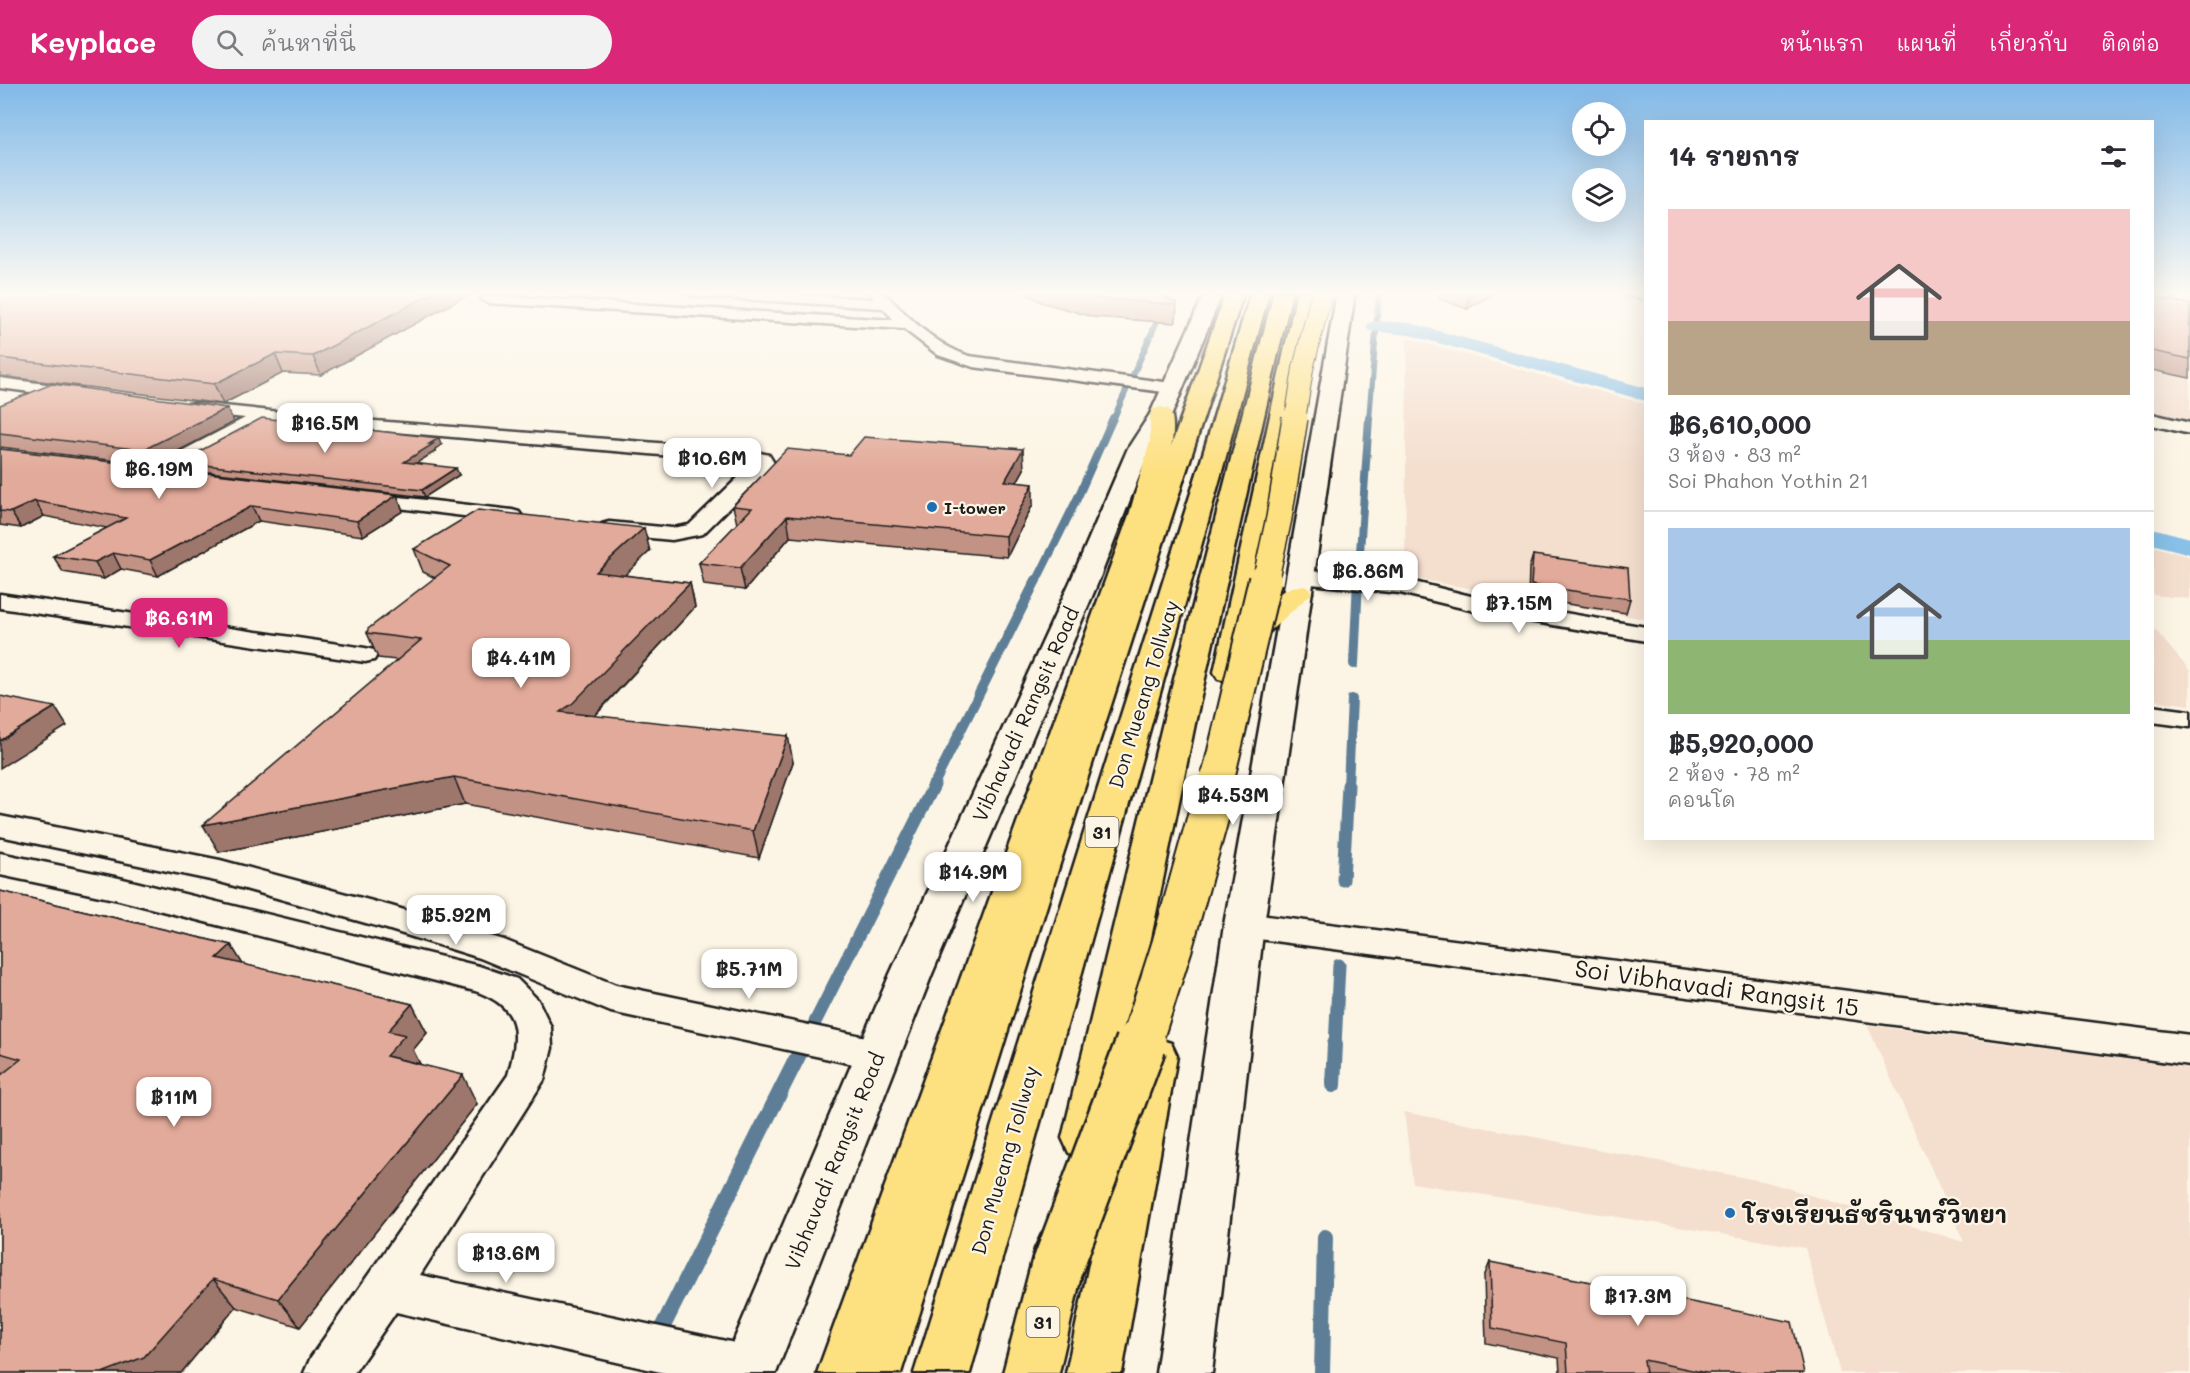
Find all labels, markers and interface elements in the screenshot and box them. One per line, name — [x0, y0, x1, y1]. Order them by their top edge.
search box — [192, 15, 612, 69]
text: Keyplace — [30, 24, 156, 60]
icon: search — [213, 26, 246, 59]
text: ค้นหาที่นี่ — [261, 28, 356, 57]
text: หน้าแรก — [1780, 29, 1864, 56]
text: แผนที่ — [1897, 29, 1957, 56]
text: เกี่ยวกับ — [1990, 29, 2068, 56]
text: ติดต่อ — [2101, 29, 2160, 56]
map controls — [1572, 102, 1626, 222]
button: locate — [1572, 102, 1626, 156]
text: 14 รายการ — [1668, 139, 1799, 173]
icon: filters — [2097, 140, 2130, 173]
button: layers — [1572, 168, 1626, 222]
icon: home — [1845, 248, 1953, 356]
pin: ฿16.5M — [276, 403, 374, 454]
text: ฿6,610,000 — [1668, 407, 1811, 441]
text: ฿16.5M — [291, 409, 359, 435]
pin: ฿10.6M — [663, 438, 761, 489]
text: 3 ห้อง · 83 m² — [1668, 441, 1801, 467]
text: ฿10.6M — [677, 444, 747, 470]
pin: ฿6.19M — [110, 449, 208, 500]
text: ฿6.19M — [125, 455, 193, 481]
text: Soi Phahon Yothin 21 — [1668, 467, 1869, 493]
place label: I-tower — [944, 497, 1006, 518]
marker: I-tower — [925, 500, 939, 514]
pin: ฿6.86M — [1319, 551, 1417, 602]
text: ฿6.86M — [1332, 557, 1404, 583]
icon: home — [1845, 567, 1953, 675]
pin: ฿7.15M — [1470, 583, 1568, 634]
text: ฿7.15M — [1485, 589, 1553, 615]
street label: Don Mueang Tollway — [1102, 597, 1184, 791]
pin: ฿6.61M — [130, 598, 228, 649]
street label: Vibhavadi Rangsit Road — [966, 602, 1084, 826]
text: ฿6.61M — [145, 604, 213, 630]
pin: ฿4.41M — [472, 638, 570, 689]
text: ฿4.41M — [486, 644, 556, 670]
text: ฿5,920,000 — [1668, 726, 1814, 760]
text: 2 ห้อง · 78 m² — [1668, 760, 1800, 786]
pin: ฿4.53M — [1184, 775, 1282, 826]
text: ฿4.53M — [1197, 781, 1269, 807]
text: คอนโด — [1668, 786, 1736, 812]
road number: 31 — [1086, 817, 1118, 847]
pin: ฿14.9M — [924, 852, 1022, 903]
text: ฿14.9M — [938, 858, 1008, 884]
pin: ฿5.92M — [407, 895, 505, 946]
text: ฿5.92M — [421, 901, 491, 927]
pin: ฿5.71M — [700, 949, 798, 1000]
street label: Soi Vibhavadi Rangsit 15 — [1573, 952, 1861, 1022]
text: ฿5.71M — [715, 955, 783, 981]
street label: Vibhavadi Rangsit Road — [778, 1048, 890, 1274]
street label: Don Mueang Tollway — [965, 1063, 1043, 1257]
pin: ฿11M — [138, 1077, 210, 1128]
text: ฿11M — [150, 1083, 198, 1109]
place label: โรงเรียนธัชรินทร์วิทยา — [1741, 1198, 2007, 1229]
marker: โรงเรียนธัชรินทร์วิทยา — [1723, 1206, 1737, 1220]
pin: ฿13.6M — [457, 1233, 555, 1284]
text: ฿13.6M — [472, 1239, 540, 1265]
pin: ฿17.3M — [1589, 1276, 1687, 1327]
text: ฿17.3M — [1604, 1282, 1672, 1308]
road number: 31 — [1026, 1307, 1060, 1337]

